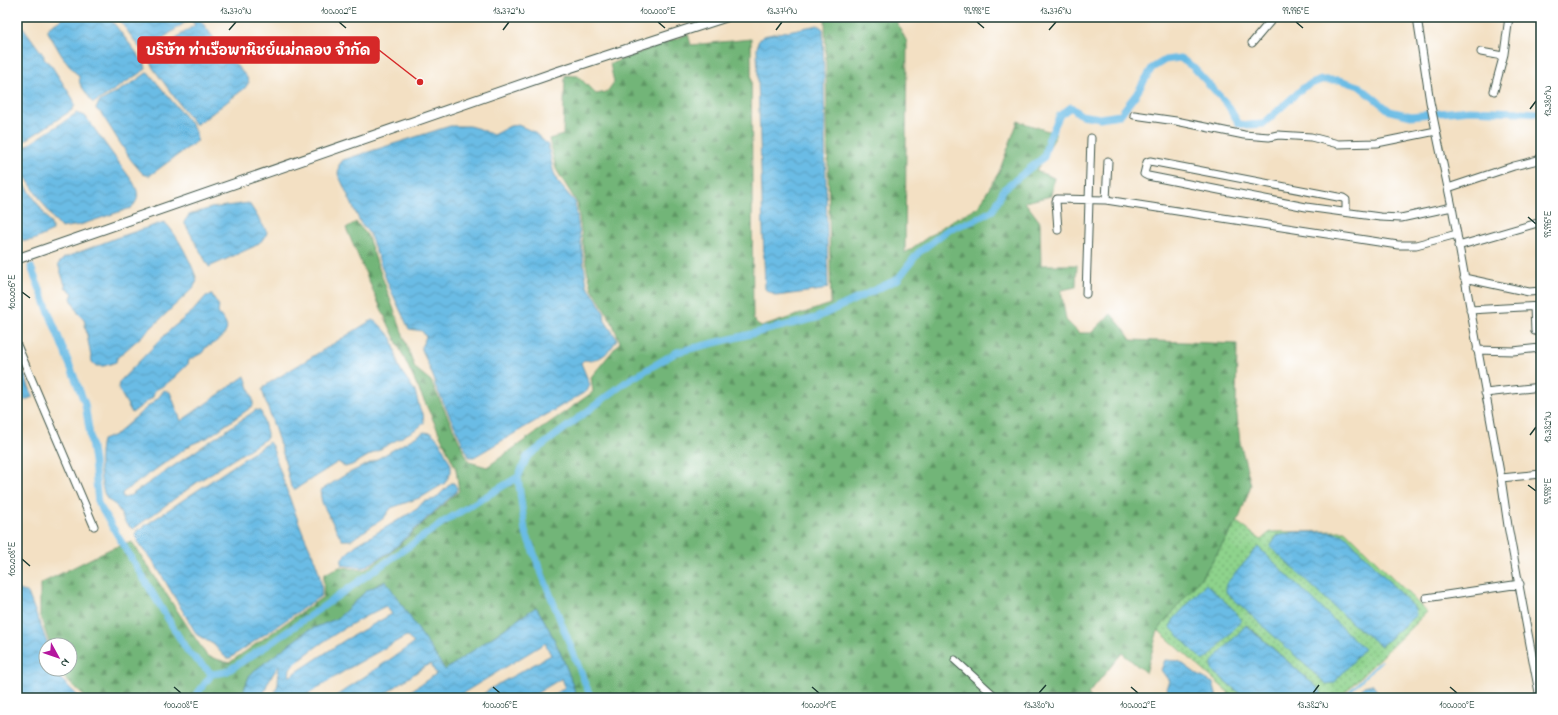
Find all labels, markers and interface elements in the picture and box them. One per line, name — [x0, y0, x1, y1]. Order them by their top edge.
text: 13.370°N — [220, 4, 252, 19]
text: 100.002°E — [321, 4, 357, 19]
text: 13.372°N — [493, 4, 525, 19]
text: 100.000°E — [640, 4, 676, 19]
text: 13.374°N — [766, 4, 798, 19]
text: 99.998°E — [964, 4, 990, 19]
text: 13.376°N — [1040, 4, 1072, 19]
text: 99.996°E — [1282, 4, 1310, 19]
callout: บริษัท ท่าเรือพานิชย์แม่กลอง จำกัด — [138, 37, 379, 63]
text: บริษัท ท่าเรือพานิชย์แม่กลอง จำกัด — [146, 40, 370, 62]
text: 13.380°N — [1541, 85, 1556, 116]
text: 99.996°E — [1541, 210, 1556, 238]
text: 100.006°E — [5, 274, 20, 310]
text: 13.382°N — [1541, 411, 1556, 443]
text: 99.998°E — [1541, 478, 1556, 504]
text: 100.008°E — [5, 542, 20, 577]
north arrow — [38, 637, 78, 677]
text: N — [56, 655, 73, 671]
text: 100.008°E — [164, 698, 199, 713]
text: 100.006°E — [482, 698, 518, 713]
text: 100.004°E — [801, 698, 837, 713]
text: 13.380°N — [1024, 698, 1055, 713]
text: 100.002°E — [1120, 698, 1156, 713]
text: 13.382°N — [1297, 698, 1329, 713]
text: 100.000°E — [1439, 698, 1475, 713]

